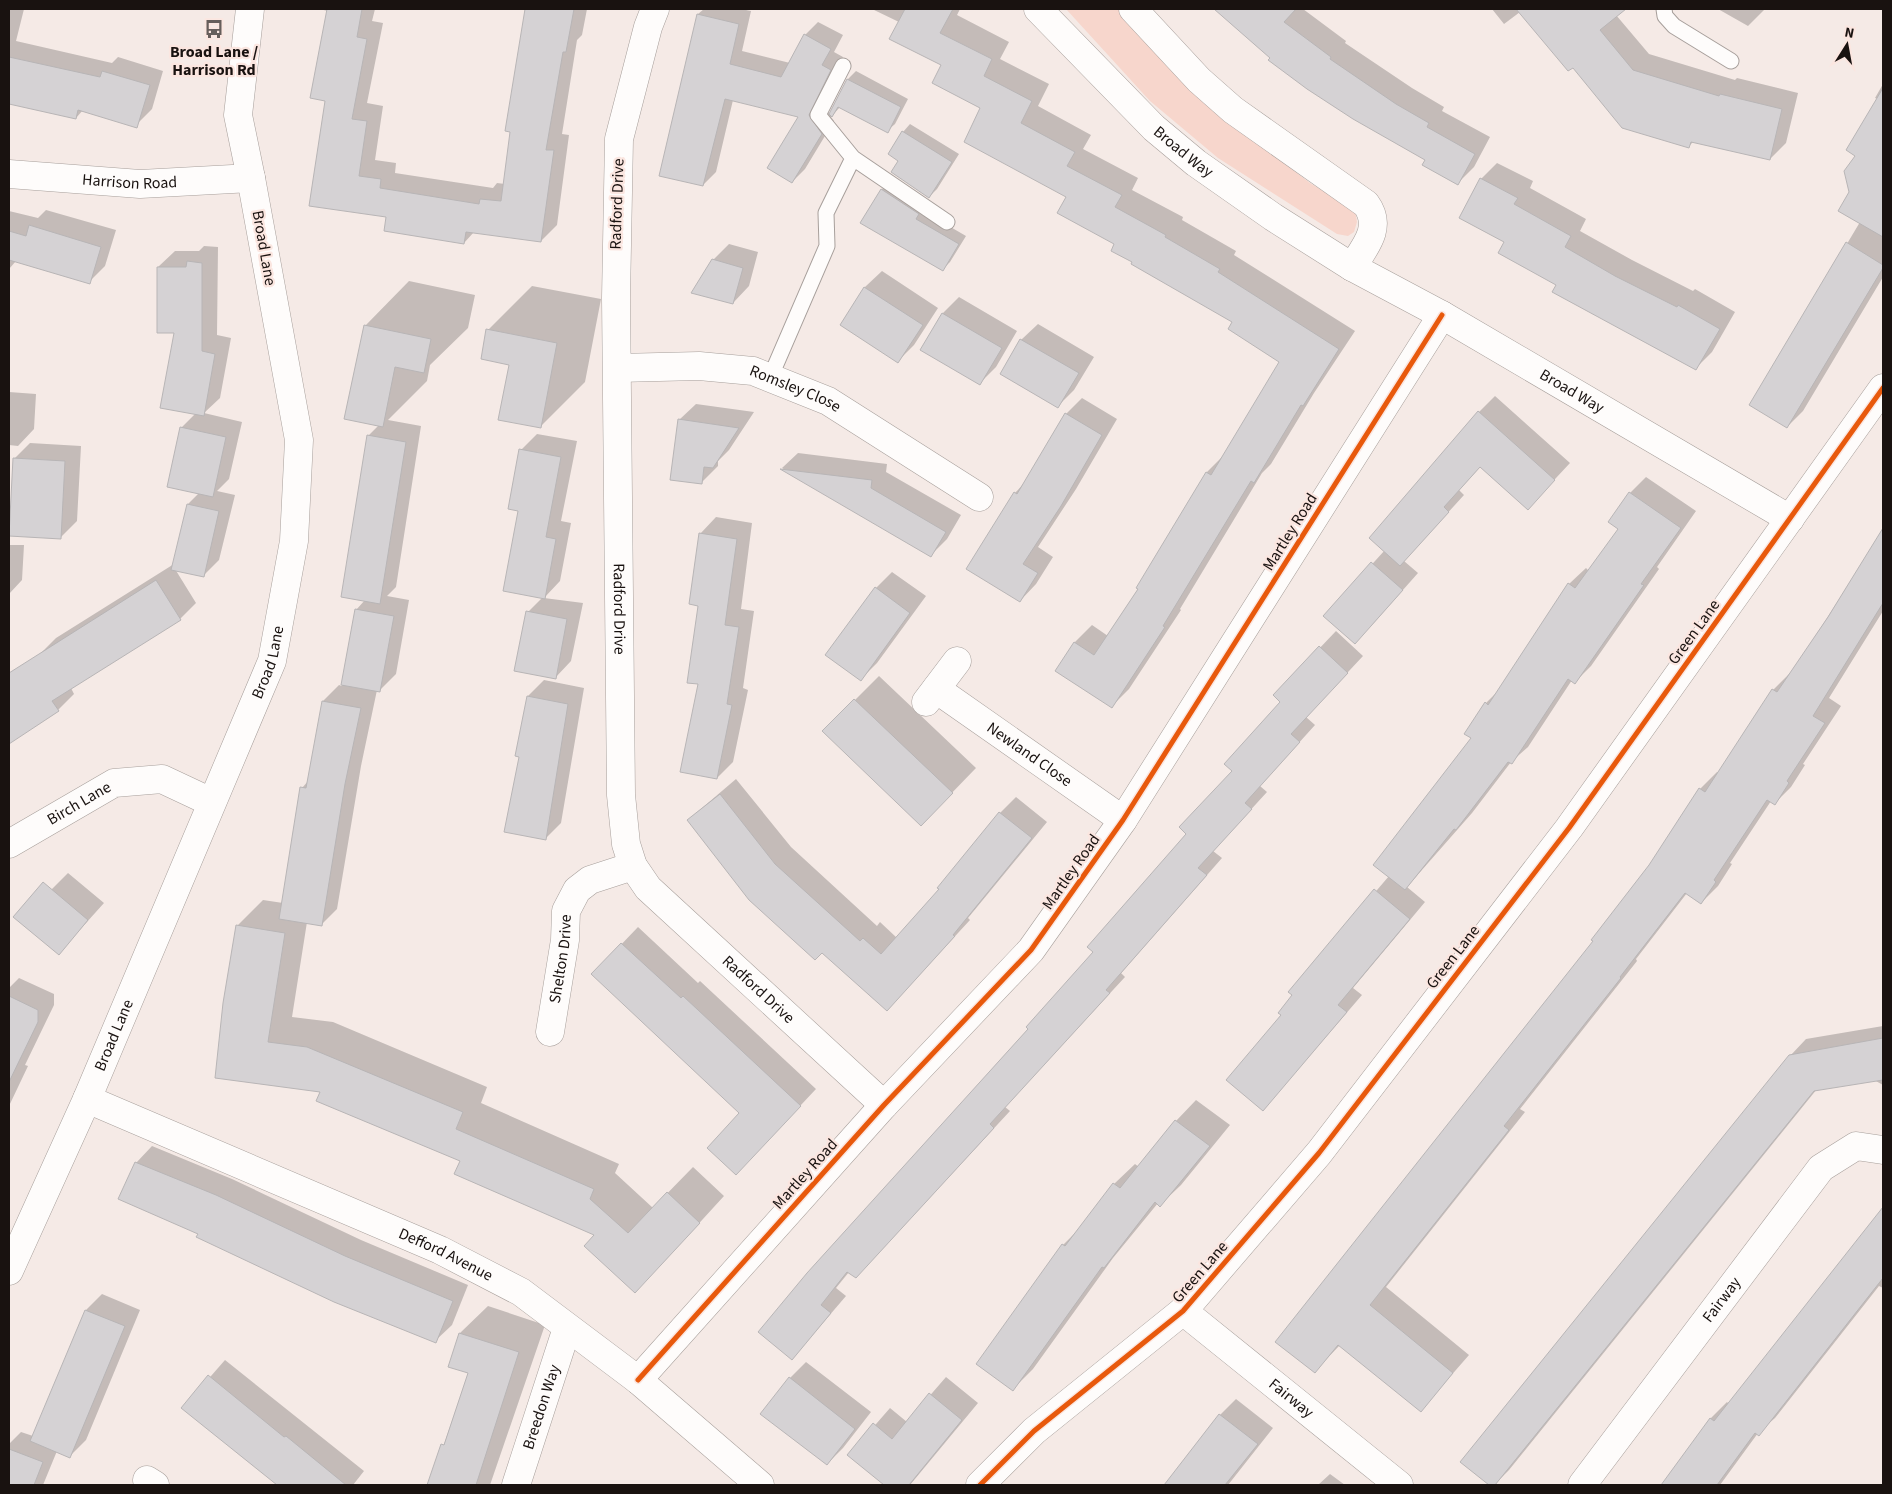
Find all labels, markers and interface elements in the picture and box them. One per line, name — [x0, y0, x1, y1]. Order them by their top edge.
bus stop icon: Broad Lane / Harrison Rd — [203, 18, 225, 40]
north arrow — [1822, 20, 1872, 70]
text: N — [1843, 23, 1856, 44]
place label: Broad Lane / Harrison Rd — [170, 41, 258, 81]
street label: Broad Way — [1149, 121, 1218, 183]
street label: Radford Drive — [604, 158, 630, 250]
street label: Harrison Road — [81, 169, 178, 195]
street label: Broad Lane — [247, 209, 281, 287]
street label: Romsley Close — [746, 360, 845, 418]
street label: Broad Way — [1536, 364, 1609, 419]
street label: Martley Road — [1257, 489, 1323, 575]
street label: Radford Drive — [608, 563, 631, 655]
street label: Green Lane — [1663, 595, 1725, 669]
street label: Broad Lane — [246, 624, 289, 702]
street label: Newland Close — [982, 717, 1076, 792]
street label: Birch Lane — [43, 776, 115, 831]
street label: Martley Road — [1037, 830, 1105, 914]
street label: Shelton Drive — [544, 914, 577, 1005]
street label: Green Lane — [1421, 920, 1485, 994]
street label: Radford Drive — [717, 950, 800, 1029]
street label: Broad Lane — [89, 996, 139, 1075]
street label: Martley Road — [767, 1134, 843, 1214]
street label: Defford Avenue — [395, 1223, 497, 1287]
street label: Green Lane — [1167, 1236, 1233, 1308]
street label: Fairway — [1697, 1272, 1746, 1327]
street label: Breedon Way — [517, 1361, 566, 1452]
street label: Fairway — [1264, 1373, 1319, 1423]

